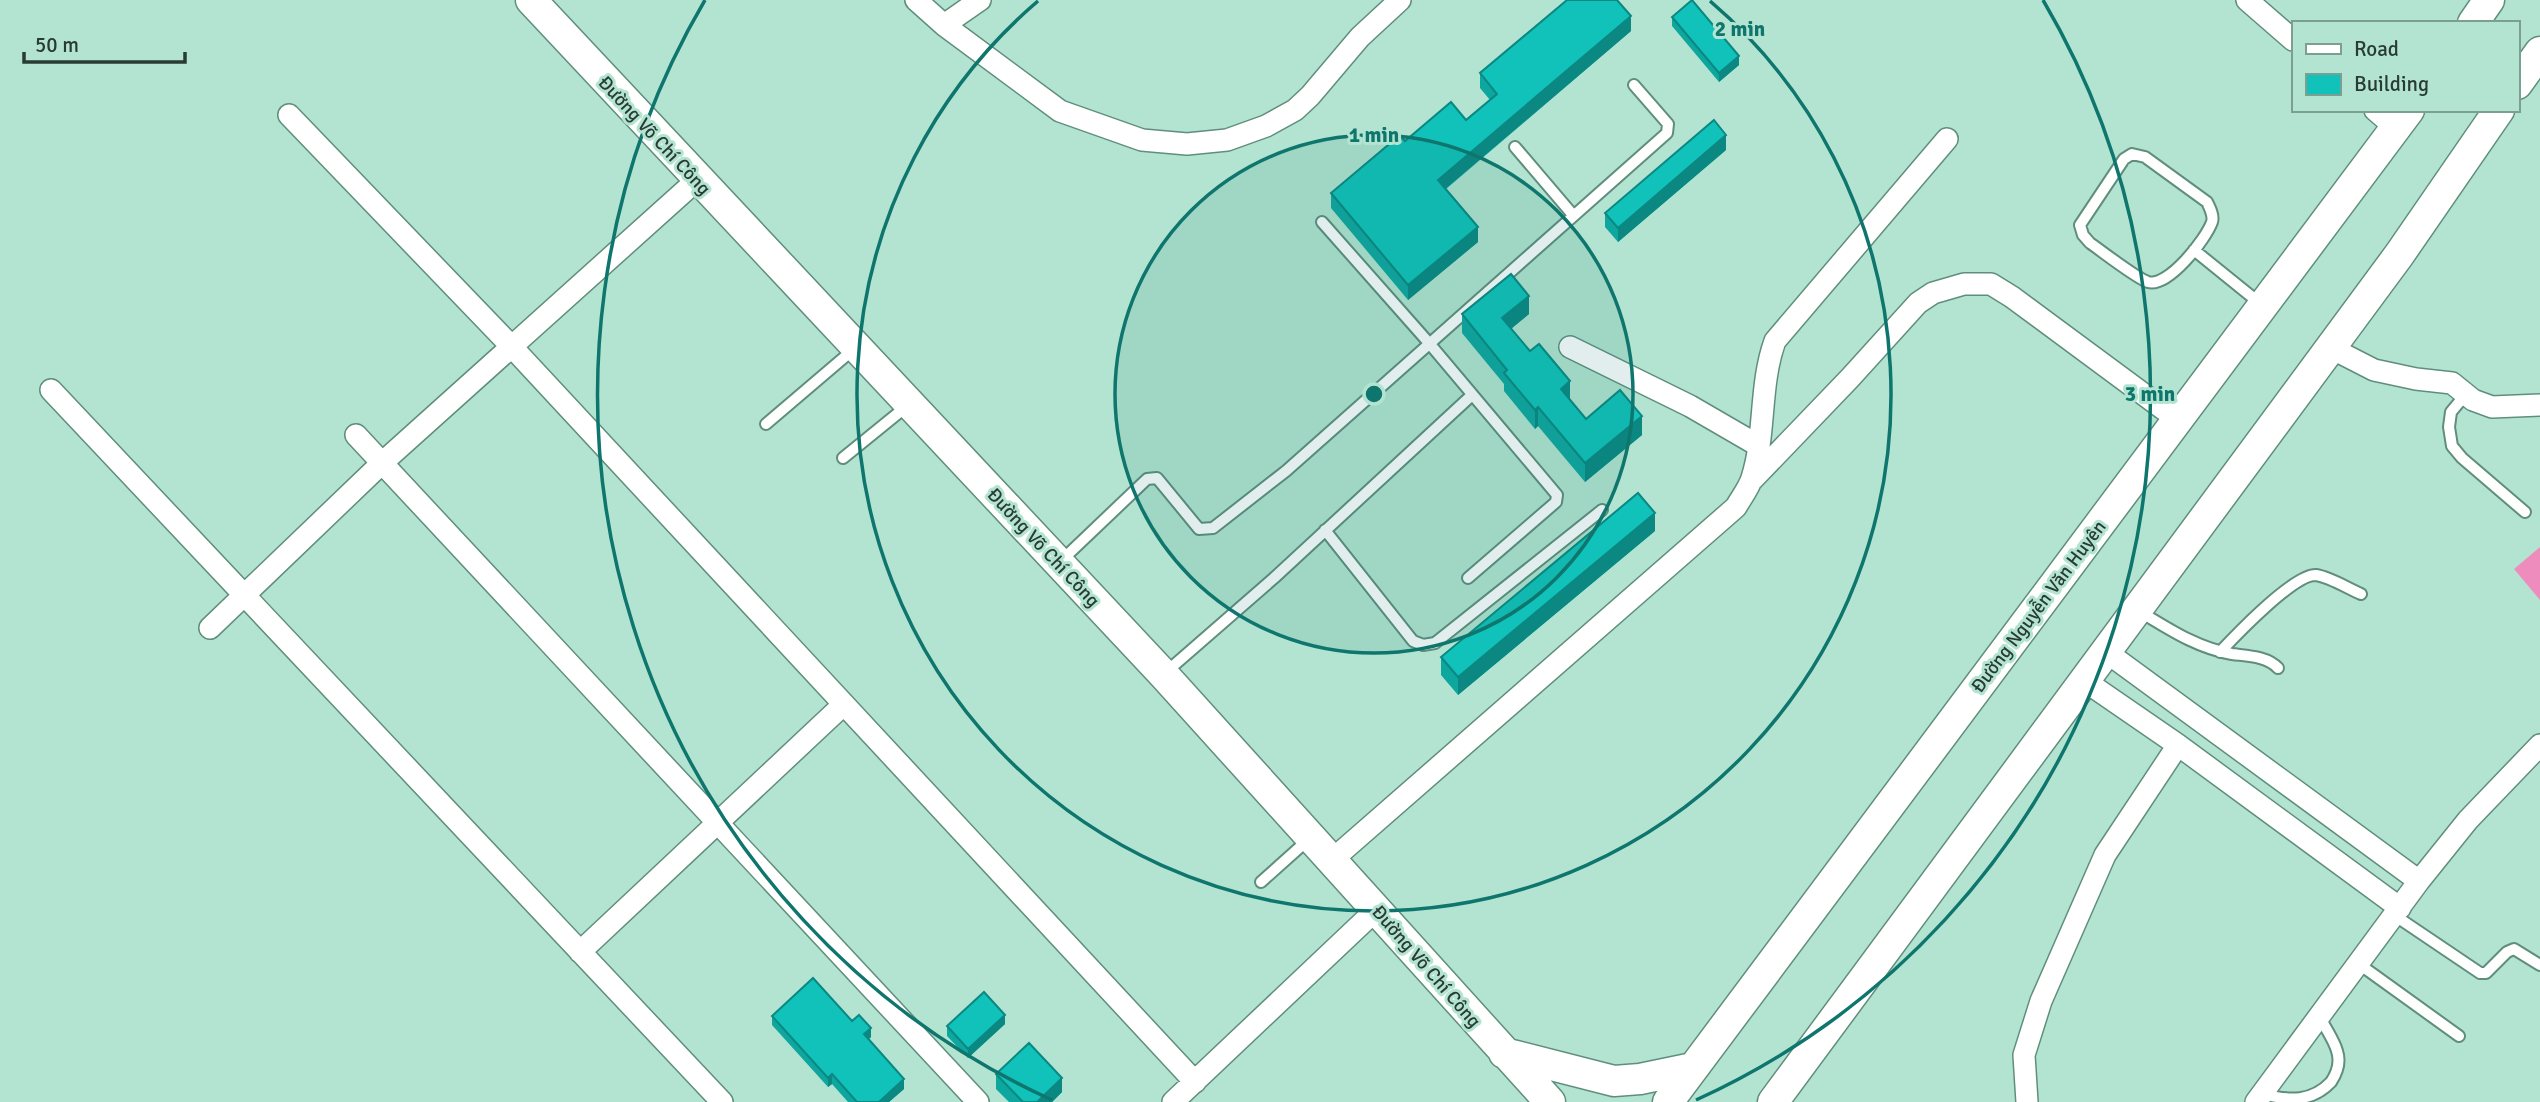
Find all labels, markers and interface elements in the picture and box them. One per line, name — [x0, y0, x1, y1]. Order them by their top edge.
text: 2 min — [1715, 16, 1765, 42]
scale bar — [24, 21, 186, 65]
legend — [2292, 21, 2519, 112]
text: 50 m — [35, 32, 79, 58]
text: Road — [2354, 36, 2399, 62]
street label: Đường Võ Chí Công — [593, 71, 716, 200]
text: Building — [2354, 71, 2429, 97]
text: 1 min — [1349, 122, 1399, 148]
text: 3 min — [2125, 381, 2175, 407]
centre of rings — [1362, 382, 1386, 406]
street label: Đường Võ Chí Công — [982, 483, 1105, 612]
street label: Đường Nguyễn Văn Huyên — [1966, 516, 2111, 698]
street label: Đường Võ Chí Công — [1367, 900, 1486, 1033]

